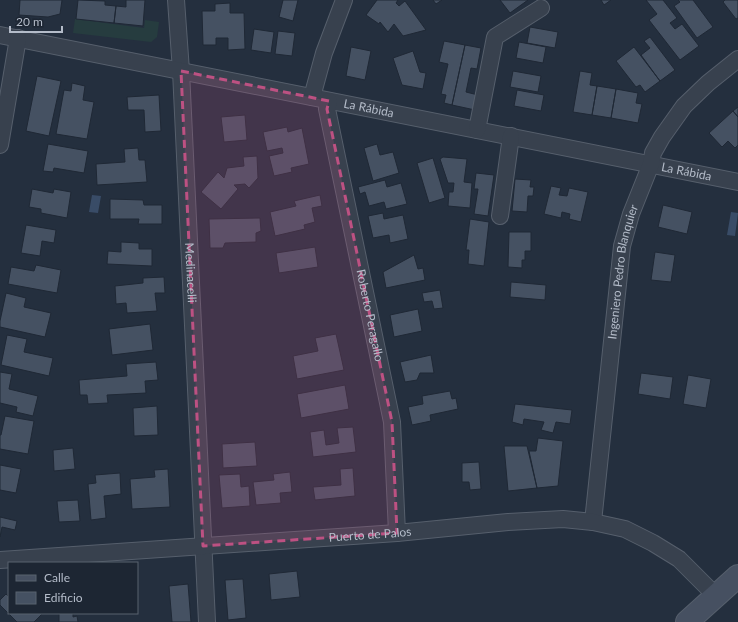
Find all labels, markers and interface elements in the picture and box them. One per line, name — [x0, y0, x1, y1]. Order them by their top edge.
scale bar — [10, 8, 62, 34]
text: 20 m — [16, 14, 43, 29]
street label: La Rábida — [342, 96, 395, 120]
street label: La Rábida — [660, 159, 713, 184]
street label: Ingeniero Pedro Blanquier — [604, 202, 641, 340]
street label: Medinacelli — [182, 242, 200, 303]
street label: Roberto Peragallo — [353, 268, 387, 363]
street label: Puerto de Palos — [328, 524, 412, 545]
legend — [8, 562, 138, 614]
text: Calle — [44, 570, 70, 585]
text: Edificio — [44, 590, 83, 605]

